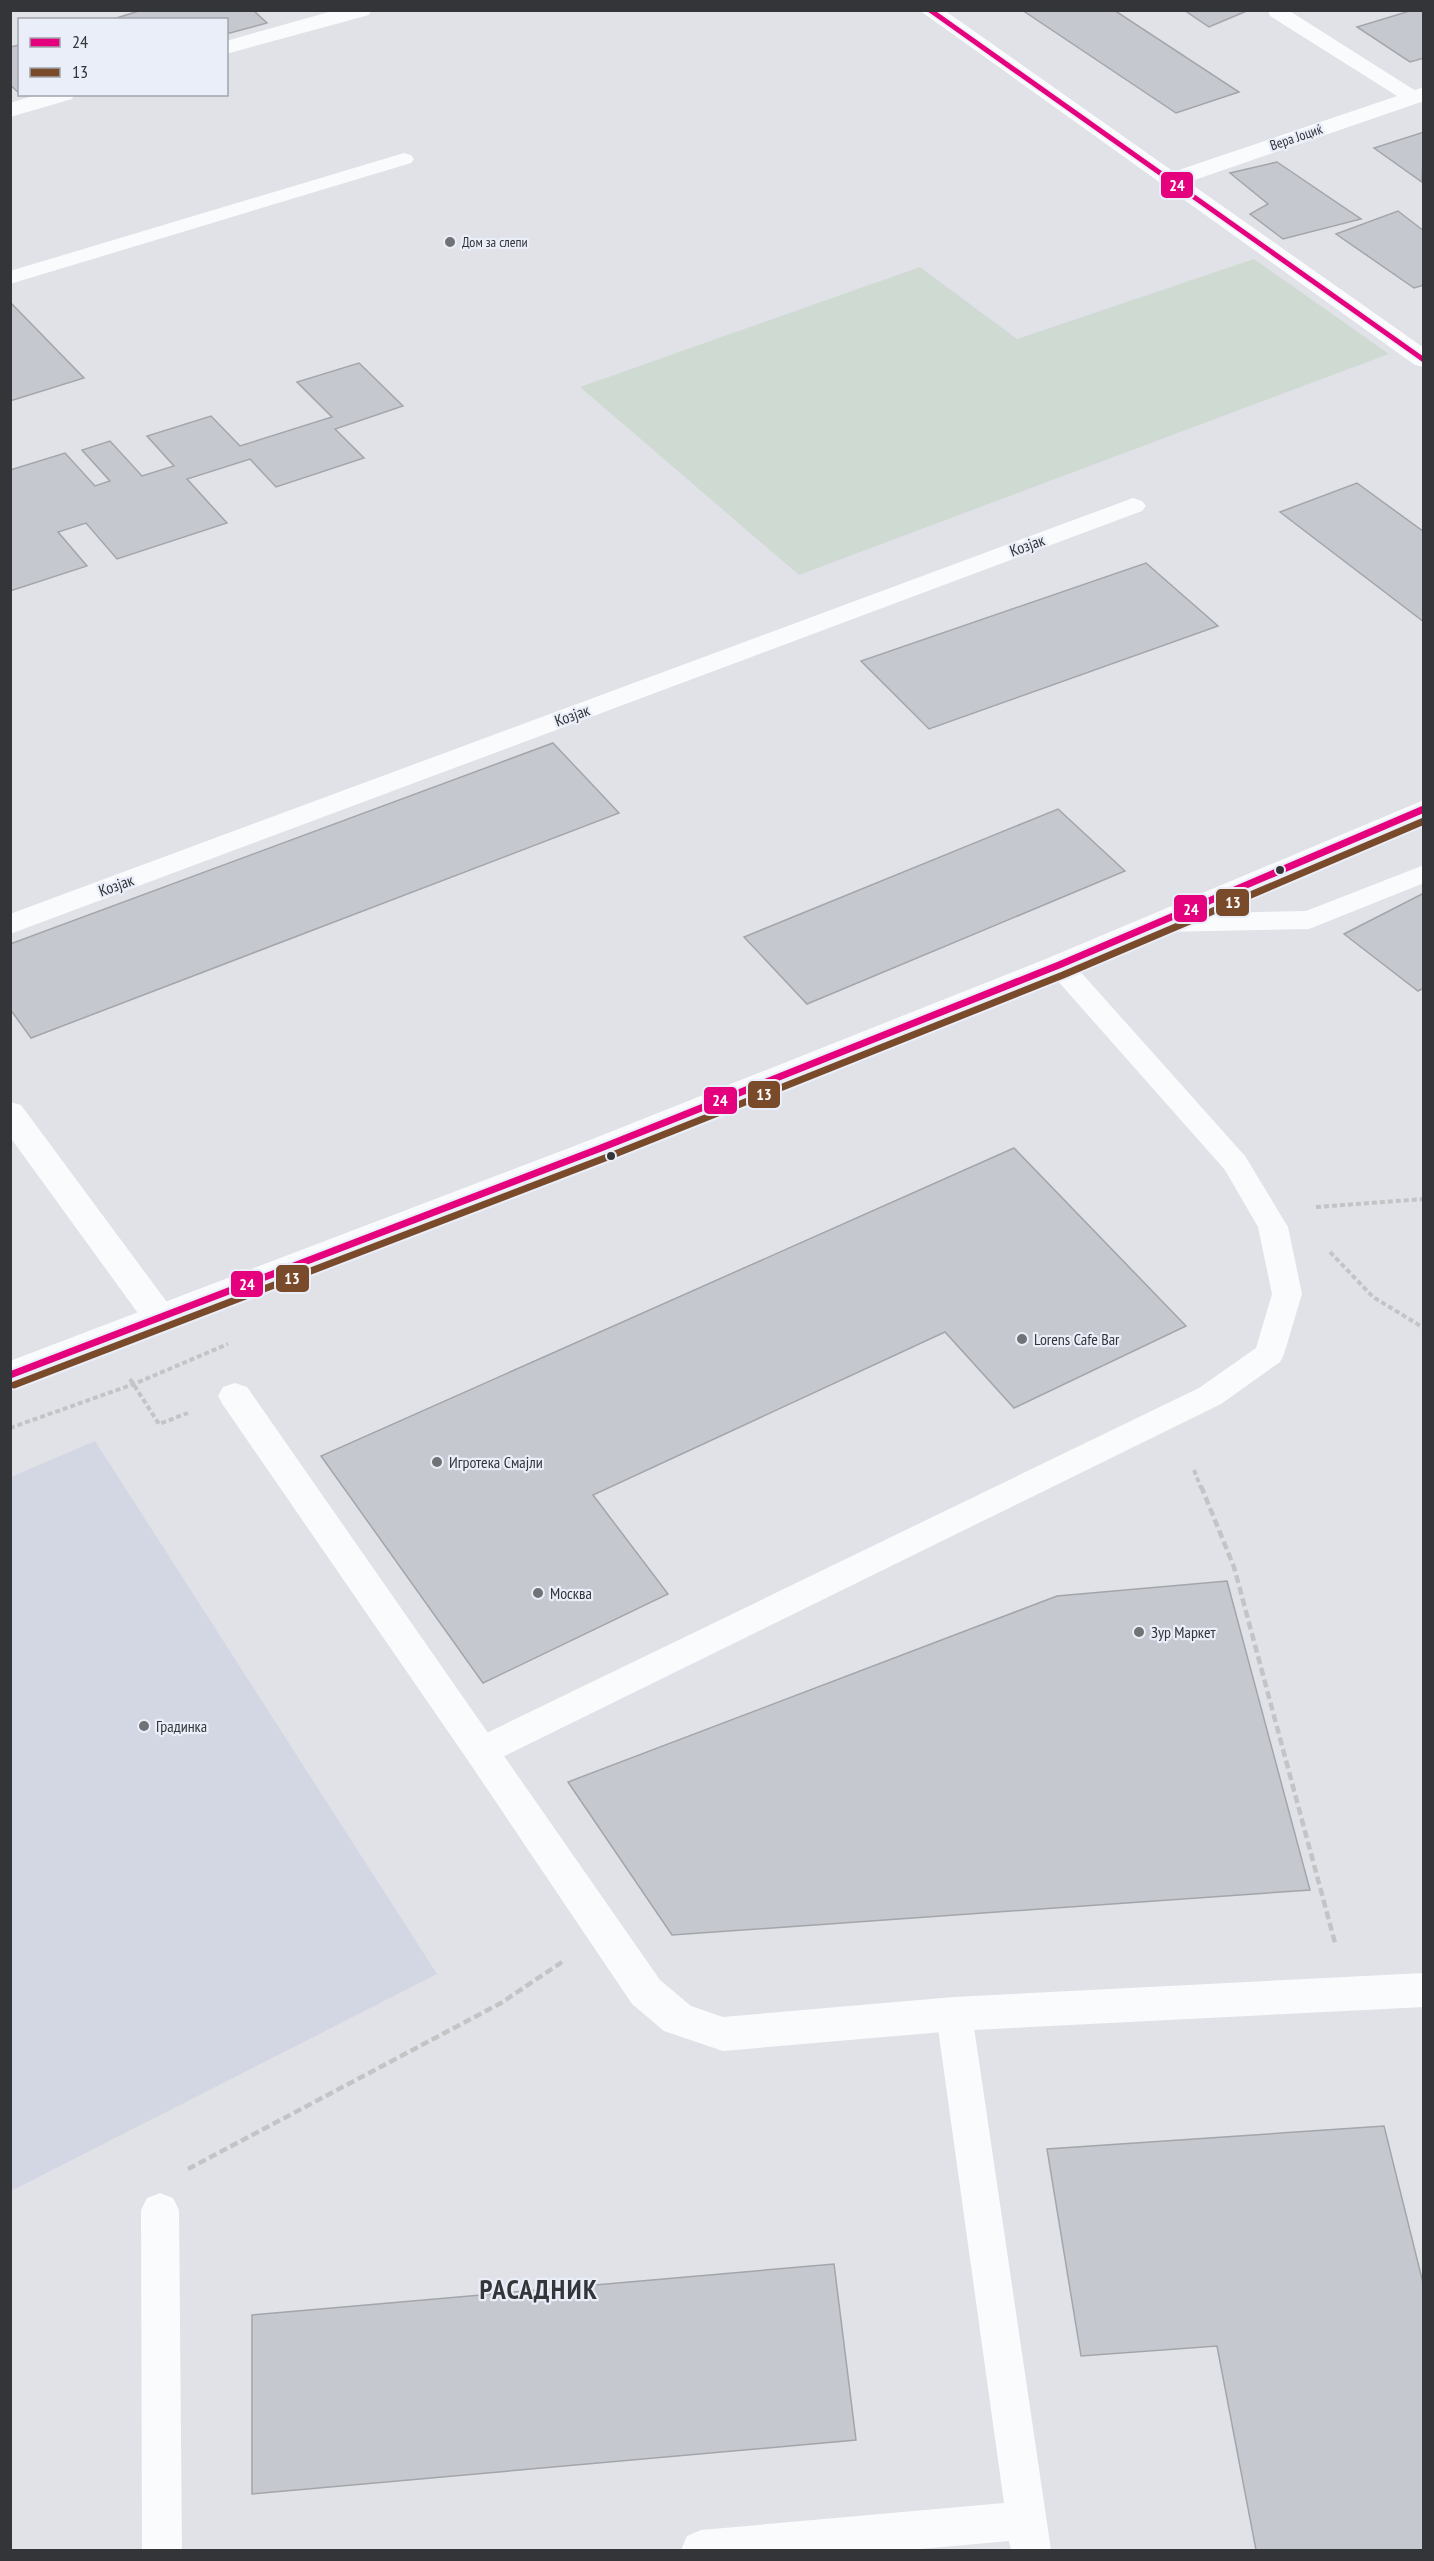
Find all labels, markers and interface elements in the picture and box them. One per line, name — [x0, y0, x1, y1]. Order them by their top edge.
legend — [18, 18, 228, 96]
text: 24 — [72, 30, 88, 53]
text: 13 — [72, 60, 88, 83]
street label: Вера Јоциќ — [1267, 119, 1325, 154]
line badge: 24 — [1160, 171, 1194, 199]
text: 24 — [1169, 175, 1185, 195]
place label: Дом за слепи — [462, 233, 528, 251]
marker: Дом за слепи — [443, 235, 457, 249]
street label: Козјак — [1007, 529, 1048, 560]
street label: Козјак — [552, 699, 593, 730]
unlabelled marker — [1274, 864, 1286, 876]
street label: Козјак — [96, 869, 137, 900]
line badge: 13 — [1215, 888, 1250, 917]
text: 13 — [1225, 892, 1241, 912]
line badge: 24 — [1173, 894, 1208, 923]
text: 24 — [1183, 899, 1199, 919]
line badge: 13 — [747, 1080, 781, 1109]
text: 13 — [756, 1084, 772, 1104]
line badge: 24 — [703, 1086, 738, 1115]
text: 24 — [712, 1090, 728, 1110]
unlabelled marker — [605, 1150, 617, 1162]
line badge: 13 — [275, 1264, 310, 1293]
text: 13 — [284, 1268, 300, 1288]
line badge: 24 — [230, 1270, 264, 1298]
text: 24 — [239, 1274, 255, 1294]
place label: Lorens Cafe Bar — [1034, 1329, 1120, 1349]
marker: Lorens Cafe Bar — [1015, 1332, 1029, 1346]
place label: Игротека Смајли — [449, 1452, 543, 1472]
marker: Игротека Смајли — [430, 1455, 444, 1469]
place label: Москва — [550, 1583, 592, 1603]
marker: Москва — [531, 1586, 545, 1600]
place label: Зур Маркет — [1151, 1622, 1217, 1642]
marker: Зур Маркет — [1132, 1625, 1146, 1639]
place label: Градинка — [156, 1716, 207, 1736]
marker: Градинка — [137, 1719, 151, 1733]
district label: РАСАДНИК — [480, 2272, 598, 2306]

